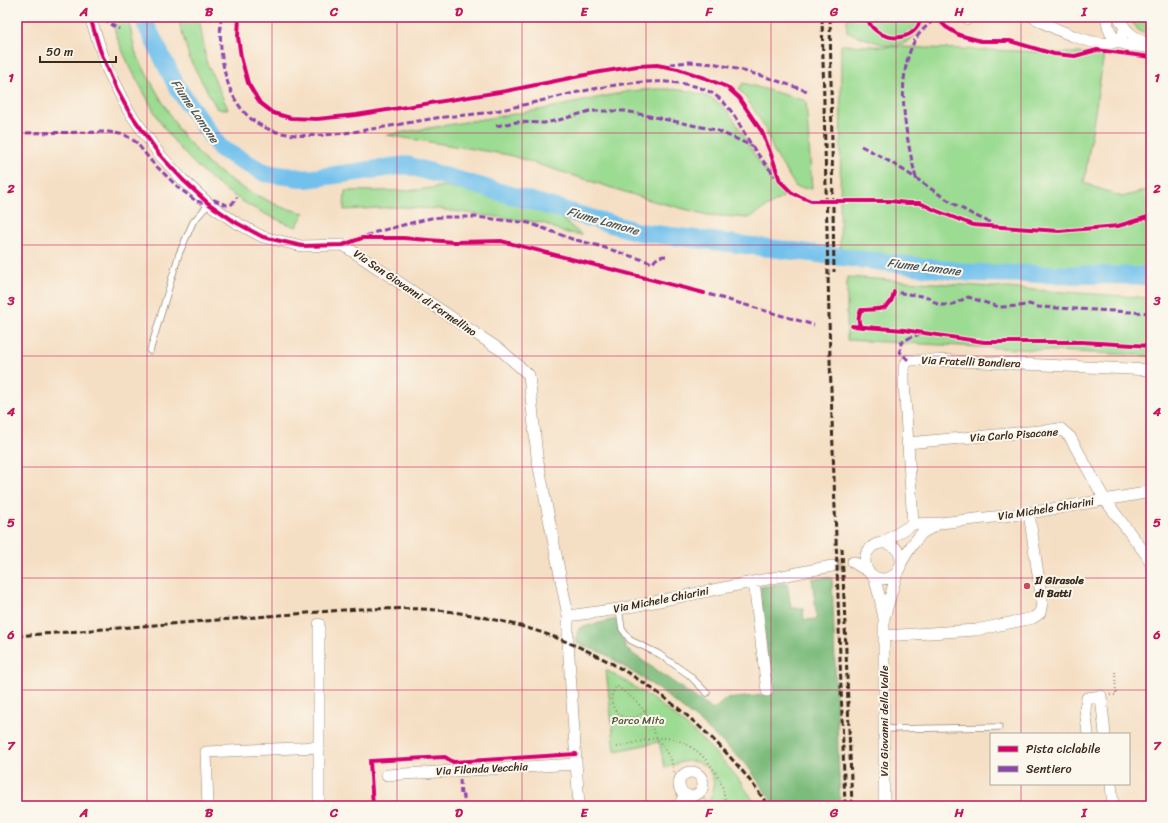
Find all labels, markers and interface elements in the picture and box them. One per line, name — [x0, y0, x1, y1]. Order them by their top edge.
text: A — [79, 0, 88, 23]
text: B — [205, 0, 214, 23]
text: C — [329, 0, 339, 23]
text: D — [455, 0, 463, 23]
text: E — [580, 0, 589, 23]
text: F — [704, 0, 713, 23]
text: G — [829, 0, 839, 23]
text: H — [953, 0, 964, 23]
text: I — [1080, 0, 1088, 23]
scale bar — [40, 38, 116, 64]
text: 50 m — [46, 41, 73, 63]
text: 1 — [8, 66, 14, 89]
text: 1 — [1154, 66, 1160, 89]
water label: Fiume Lamone — [165, 74, 225, 149]
text: 2 — [6, 177, 15, 200]
text: 2 — [1152, 177, 1161, 200]
water label: Fiume Lamone — [565, 200, 643, 242]
street label: Via San Giovanni di Formellino — [349, 244, 481, 342]
water label: Fiume Lamone — [886, 252, 963, 283]
text: 3 — [6, 289, 15, 312]
text: 3 — [1152, 289, 1161, 312]
street label: Via Fratelli Bandiera — [921, 351, 1022, 373]
text: 4 — [6, 400, 16, 423]
text: 4 — [1152, 400, 1162, 423]
street label: Via Carlo Pisacane — [969, 422, 1059, 448]
street label: Via Michele Chiarini — [997, 492, 1096, 526]
text: 5 — [7, 511, 15, 534]
text: 5 — [1153, 511, 1161, 534]
place label: Il Girasole di Batti — [1034, 571, 1084, 603]
street label: Via Michele Chiarini — [612, 581, 711, 619]
marker: Il Girasole di Batti — [1022, 581, 1032, 591]
text: 6 — [6, 623, 15, 646]
text: 6 — [1152, 623, 1161, 646]
street label: Via Giovanni della Valle — [875, 665, 894, 777]
park label: Parco Mita — [611, 711, 665, 730]
legend — [990, 733, 1130, 785]
text: 7 — [7, 734, 16, 757]
text: 7 — [1153, 734, 1162, 757]
text: Pista ciclabile — [1026, 738, 1100, 760]
street label: Via Filanda Vecchia — [436, 757, 529, 781]
text: Sentiero — [1026, 758, 1072, 780]
text: A — [79, 801, 88, 823]
text: B — [205, 801, 214, 823]
text: C — [329, 801, 339, 823]
text: D — [455, 801, 463, 823]
text: E — [580, 801, 589, 823]
text: F — [704, 801, 713, 823]
text: G — [829, 801, 839, 823]
text: H — [953, 801, 964, 823]
text: I — [1080, 801, 1088, 823]

